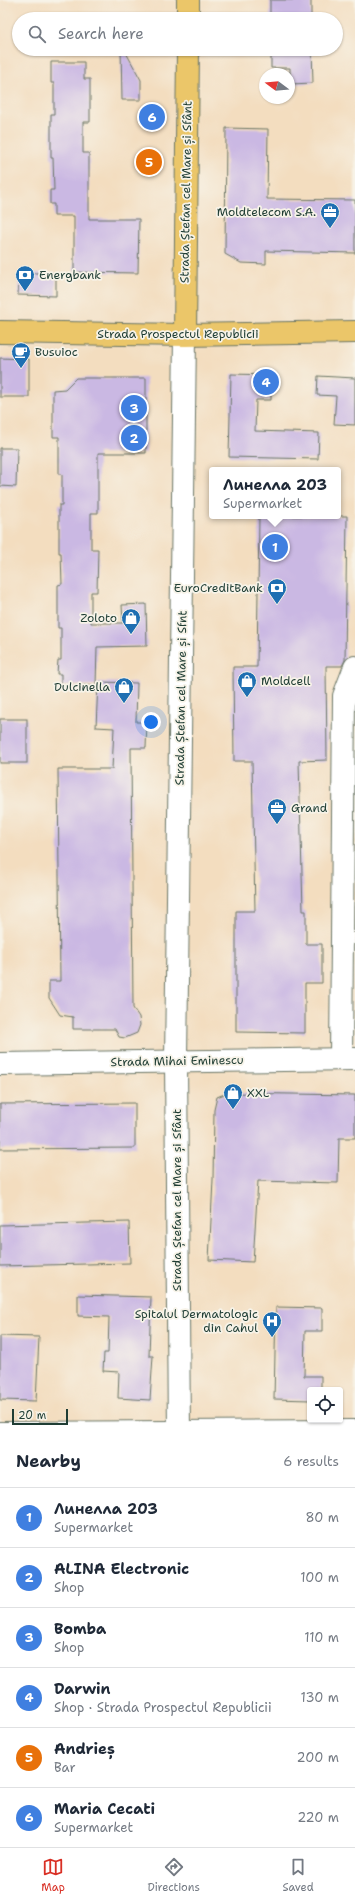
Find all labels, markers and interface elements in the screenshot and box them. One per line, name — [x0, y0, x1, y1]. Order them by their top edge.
search box — [12, 12, 343, 56]
icon: search — [26, 23, 48, 45]
text: Search here — [58, 24, 144, 44]
north arrow — [259, 68, 295, 104]
street label: Strada Ștefan cel Mare și Sfânt — [176, 101, 196, 283]
pin: 6 — [139, 102, 165, 132]
pin: 5 — [136, 147, 162, 177]
office icon: Moldtelecom S.A. — [319, 201, 341, 229]
place label: Moldtelecom S.A. — [217, 204, 316, 220]
bank icon: Energbank — [14, 264, 36, 292]
place label: Energbank — [39, 267, 101, 283]
street label: Strada Prospectul Republicii — [97, 326, 259, 342]
cafe icon: Busuioc — [10, 341, 32, 369]
place label: Busuioc — [35, 344, 78, 360]
pin: 4 — [253, 367, 279, 397]
pin: 3 — [121, 393, 147, 423]
pin: 2 — [121, 423, 147, 453]
popup — [209, 467, 341, 519]
text: Линелла 203 — [223, 475, 327, 495]
text: Supermarket — [223, 495, 302, 512]
pin: 1 — [262, 532, 288, 562]
bank icon: EuroCreditBank — [266, 577, 288, 605]
place label: EuroCreditBank — [174, 580, 263, 596]
shop icon: Zoloto — [120, 607, 142, 635]
place label: Zoloto — [80, 610, 117, 626]
street label: Strada Ștefan cel Mare și Sfnt — [171, 610, 191, 786]
shop icon: Moldcell — [236, 670, 258, 698]
place label: Moldcell — [261, 673, 311, 689]
shop icon: Dulcinella — [113, 676, 135, 704]
place label: Dulcinella — [54, 679, 111, 695]
your location — [141, 712, 161, 732]
office icon: Grand — [266, 797, 288, 825]
place label: Grand — [291, 800, 328, 816]
street label: Strada Mihai Eminescu — [110, 1052, 244, 1070]
shop icon: XXL — [222, 1082, 244, 1110]
place label: XXL — [247, 1085, 270, 1101]
street label: Strada Ștefan cel Mare și Sfânt — [169, 1109, 185, 1291]
place label: Spitalul Dermatologic din Cahul — [135, 1306, 258, 1336]
hospital icon: Spitalul Dermatologic din Cahul — [261, 1310, 283, 1338]
map controls — [307, 1387, 343, 1423]
button: locate — [307, 1387, 343, 1423]
scale bar — [12, 1407, 68, 1426]
text: 20 m — [18, 1408, 46, 1423]
text: Nearby — [16, 1450, 81, 1472]
text: 6 results — [283, 1453, 339, 1470]
text: Линелла 203 — [54, 1499, 158, 1519]
text: 1 — [26, 1509, 32, 1526]
text: 80 m — [305, 1509, 339, 1526]
text: Supermarket — [54, 1519, 133, 1536]
text: ALINA Electronic — [54, 1559, 189, 1579]
text: 2 — [24, 1569, 34, 1586]
text: 100 m — [300, 1569, 339, 1586]
text: Shop — [54, 1579, 84, 1596]
text: Bomba — [54, 1619, 106, 1639]
text: 3 — [24, 1629, 34, 1646]
text: 110 m — [304, 1629, 339, 1646]
text: Shop — [54, 1639, 84, 1656]
text: Darwin — [54, 1679, 111, 1699]
text: 4 — [24, 1689, 34, 1706]
text: 130 m — [301, 1689, 339, 1706]
text: Shop · Strada Prospectul Republicii — [54, 1699, 272, 1716]
text: Andrieș — [54, 1739, 115, 1759]
text: 5 — [25, 1749, 33, 1766]
text: 200 m — [297, 1749, 339, 1766]
text: Bar — [54, 1759, 76, 1776]
text: Maria Cecati — [54, 1799, 155, 1819]
text: 6 — [24, 1809, 34, 1826]
text: 220 m — [297, 1809, 339, 1826]
text: Supermarket — [54, 1819, 133, 1836]
tab: Map — [41, 1856, 65, 1895]
tab: Directions — [147, 1856, 200, 1895]
tab: Saved — [282, 1856, 314, 1895]

